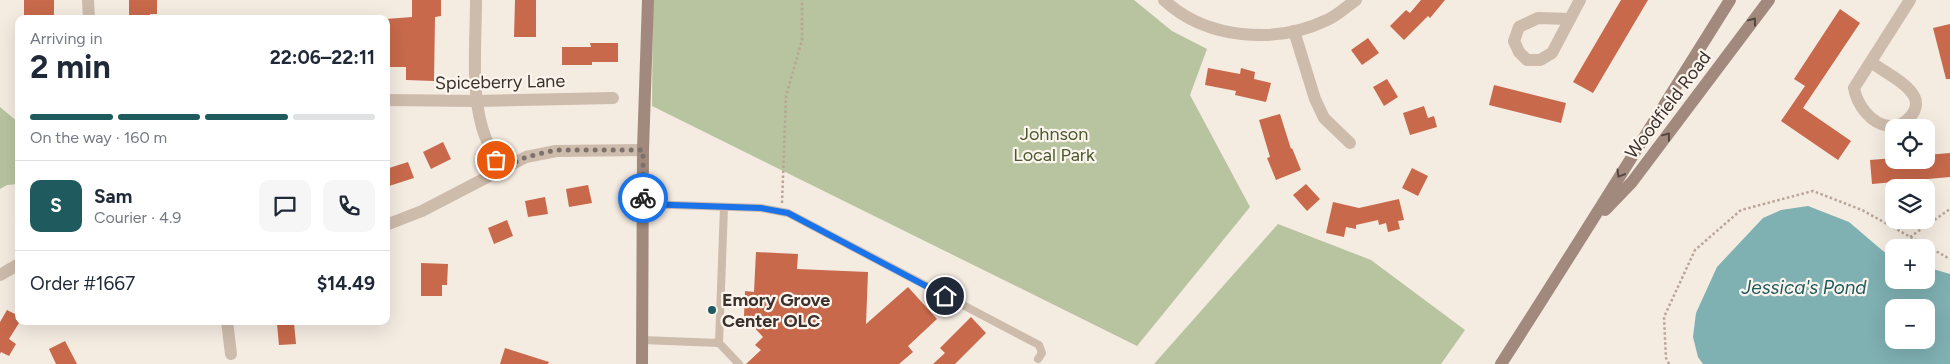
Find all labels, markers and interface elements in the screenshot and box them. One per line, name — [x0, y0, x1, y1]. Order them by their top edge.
one-way arrow — [1748, 18, 1756, 27]
text: Arriving in — [30, 29, 102, 48]
text: 22:06–22:11 — [270, 46, 375, 69]
street label: Woodfield Road — [1620, 47, 1716, 163]
text: 2 min — [30, 48, 111, 86]
street label: Spiceberry Lane — [435, 70, 565, 94]
map controls — [1885, 119, 1935, 349]
button: locate — [1885, 119, 1935, 169]
park label: Johnson Local Park — [1013, 123, 1095, 166]
text: On the way · 160 m — [30, 128, 167, 147]
one-way arrow — [1661, 133, 1669, 142]
pin — [475, 139, 517, 181]
icon: bag — [482, 146, 510, 174]
one-way arrow — [1617, 169, 1627, 178]
courier — [618, 173, 668, 223]
button: layers — [1885, 179, 1935, 229]
button: chat — [259, 180, 311, 232]
button: phone — [323, 180, 375, 232]
icon: bike — [629, 184, 657, 212]
text: Sam — [94, 185, 132, 208]
text: S — [50, 194, 62, 217]
text: Courier · 4.9 — [94, 208, 181, 227]
button: + — [1885, 239, 1935, 289]
text: Order #1667 — [30, 272, 135, 295]
text: $14.49 — [317, 272, 375, 295]
pin — [924, 275, 966, 317]
water label: Jessica's Pond — [1741, 276, 1867, 299]
icon: home — [931, 282, 959, 310]
place label: Emory Grove Center OLC — [722, 289, 830, 332]
button: − — [1885, 299, 1935, 349]
marker: Emory Grove Center OLC — [706, 304, 718, 316]

